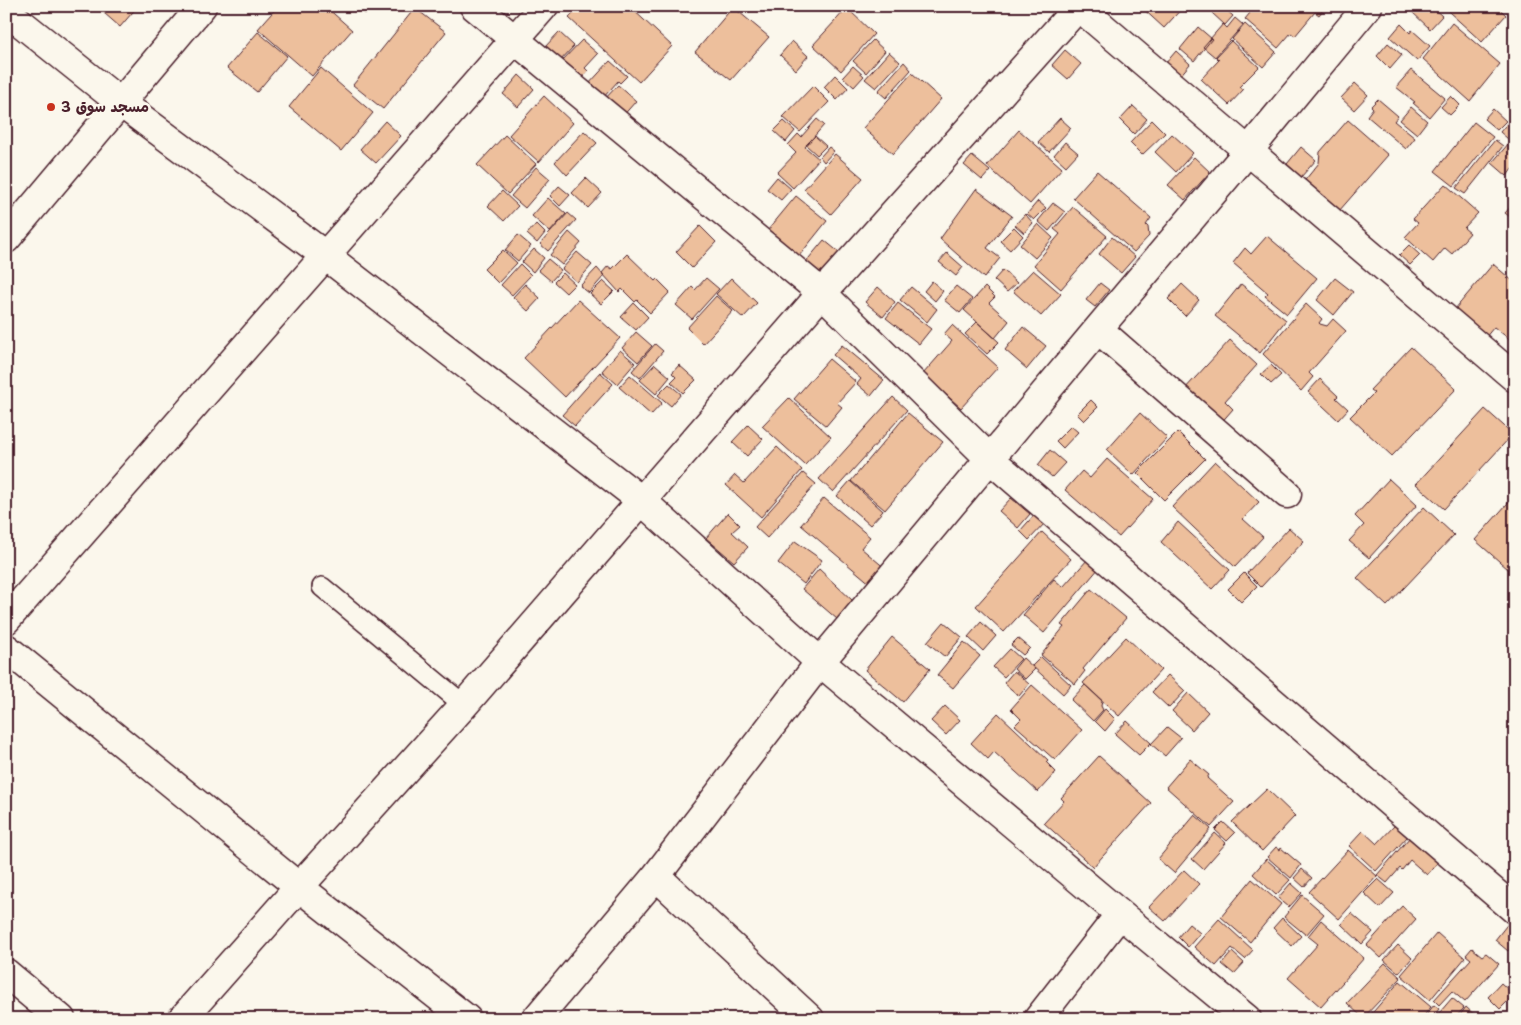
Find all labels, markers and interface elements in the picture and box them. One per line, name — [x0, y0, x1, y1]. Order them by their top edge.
place label: مسجد سوق 3 — [61, 94, 149, 117]
marker: مسجد سوق 3 — [45, 101, 57, 113]

